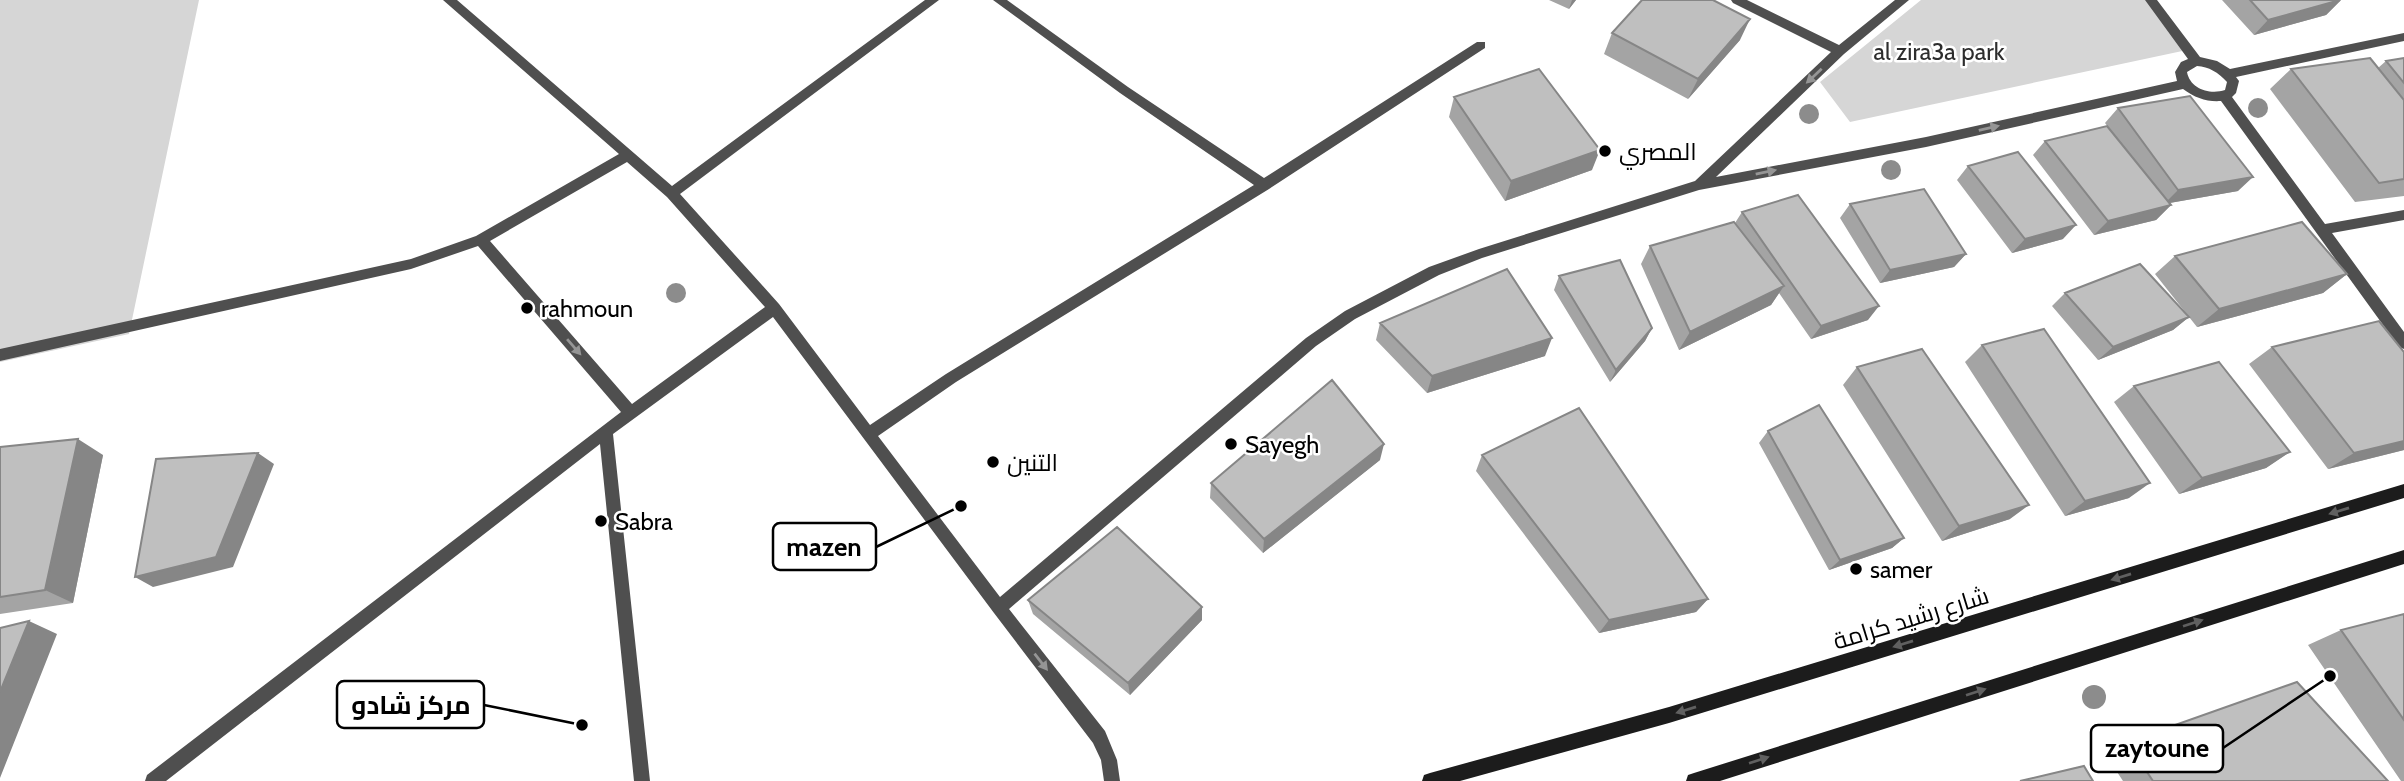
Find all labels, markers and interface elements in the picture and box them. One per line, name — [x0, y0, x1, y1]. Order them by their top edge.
park label: al zira3a park — [1873, 37, 2005, 66]
one-way arrow — [1806, 68, 1823, 84]
one-way arrow — [1978, 122, 2000, 133]
place label: المصري — [1619, 137, 1697, 170]
marker: المصري — [1597, 143, 1613, 159]
one-way arrow — [1755, 166, 1777, 177]
place label: rahmoun — [541, 294, 633, 323]
marker: rahmoun — [519, 300, 535, 316]
one-way arrow — [566, 338, 582, 356]
place label: Sayegh — [1245, 430, 1319, 459]
marker: Sayegh — [1223, 436, 1239, 452]
place label: التنين — [1007, 448, 1058, 477]
marker: التنين — [985, 454, 1001, 470]
one-way arrow — [2328, 506, 2349, 517]
place label: Sabra — [615, 507, 673, 536]
marker: Sabra — [593, 513, 609, 529]
callout: mazen — [773, 523, 876, 570]
text: mazen — [786, 531, 862, 563]
place label: samer — [1870, 555, 1933, 584]
marker: samer — [1848, 561, 1864, 577]
one-way arrow — [2110, 573, 2131, 583]
street label: شارع رشيد كرامة — [1830, 581, 1993, 657]
one-way arrow — [2183, 618, 2204, 628]
one-way arrow — [1893, 639, 1914, 649]
one-way arrow — [1033, 653, 1047, 671]
callout: مركز شادو — [337, 681, 484, 728]
one-way arrow — [1966, 686, 1987, 697]
text: مركز شادو — [351, 689, 471, 721]
one-way arrow — [1675, 705, 1696, 716]
callout: zaytoune — [2091, 725, 2223, 772]
text: zaytoune — [2105, 732, 2209, 764]
one-way arrow — [1749, 755, 1770, 765]

